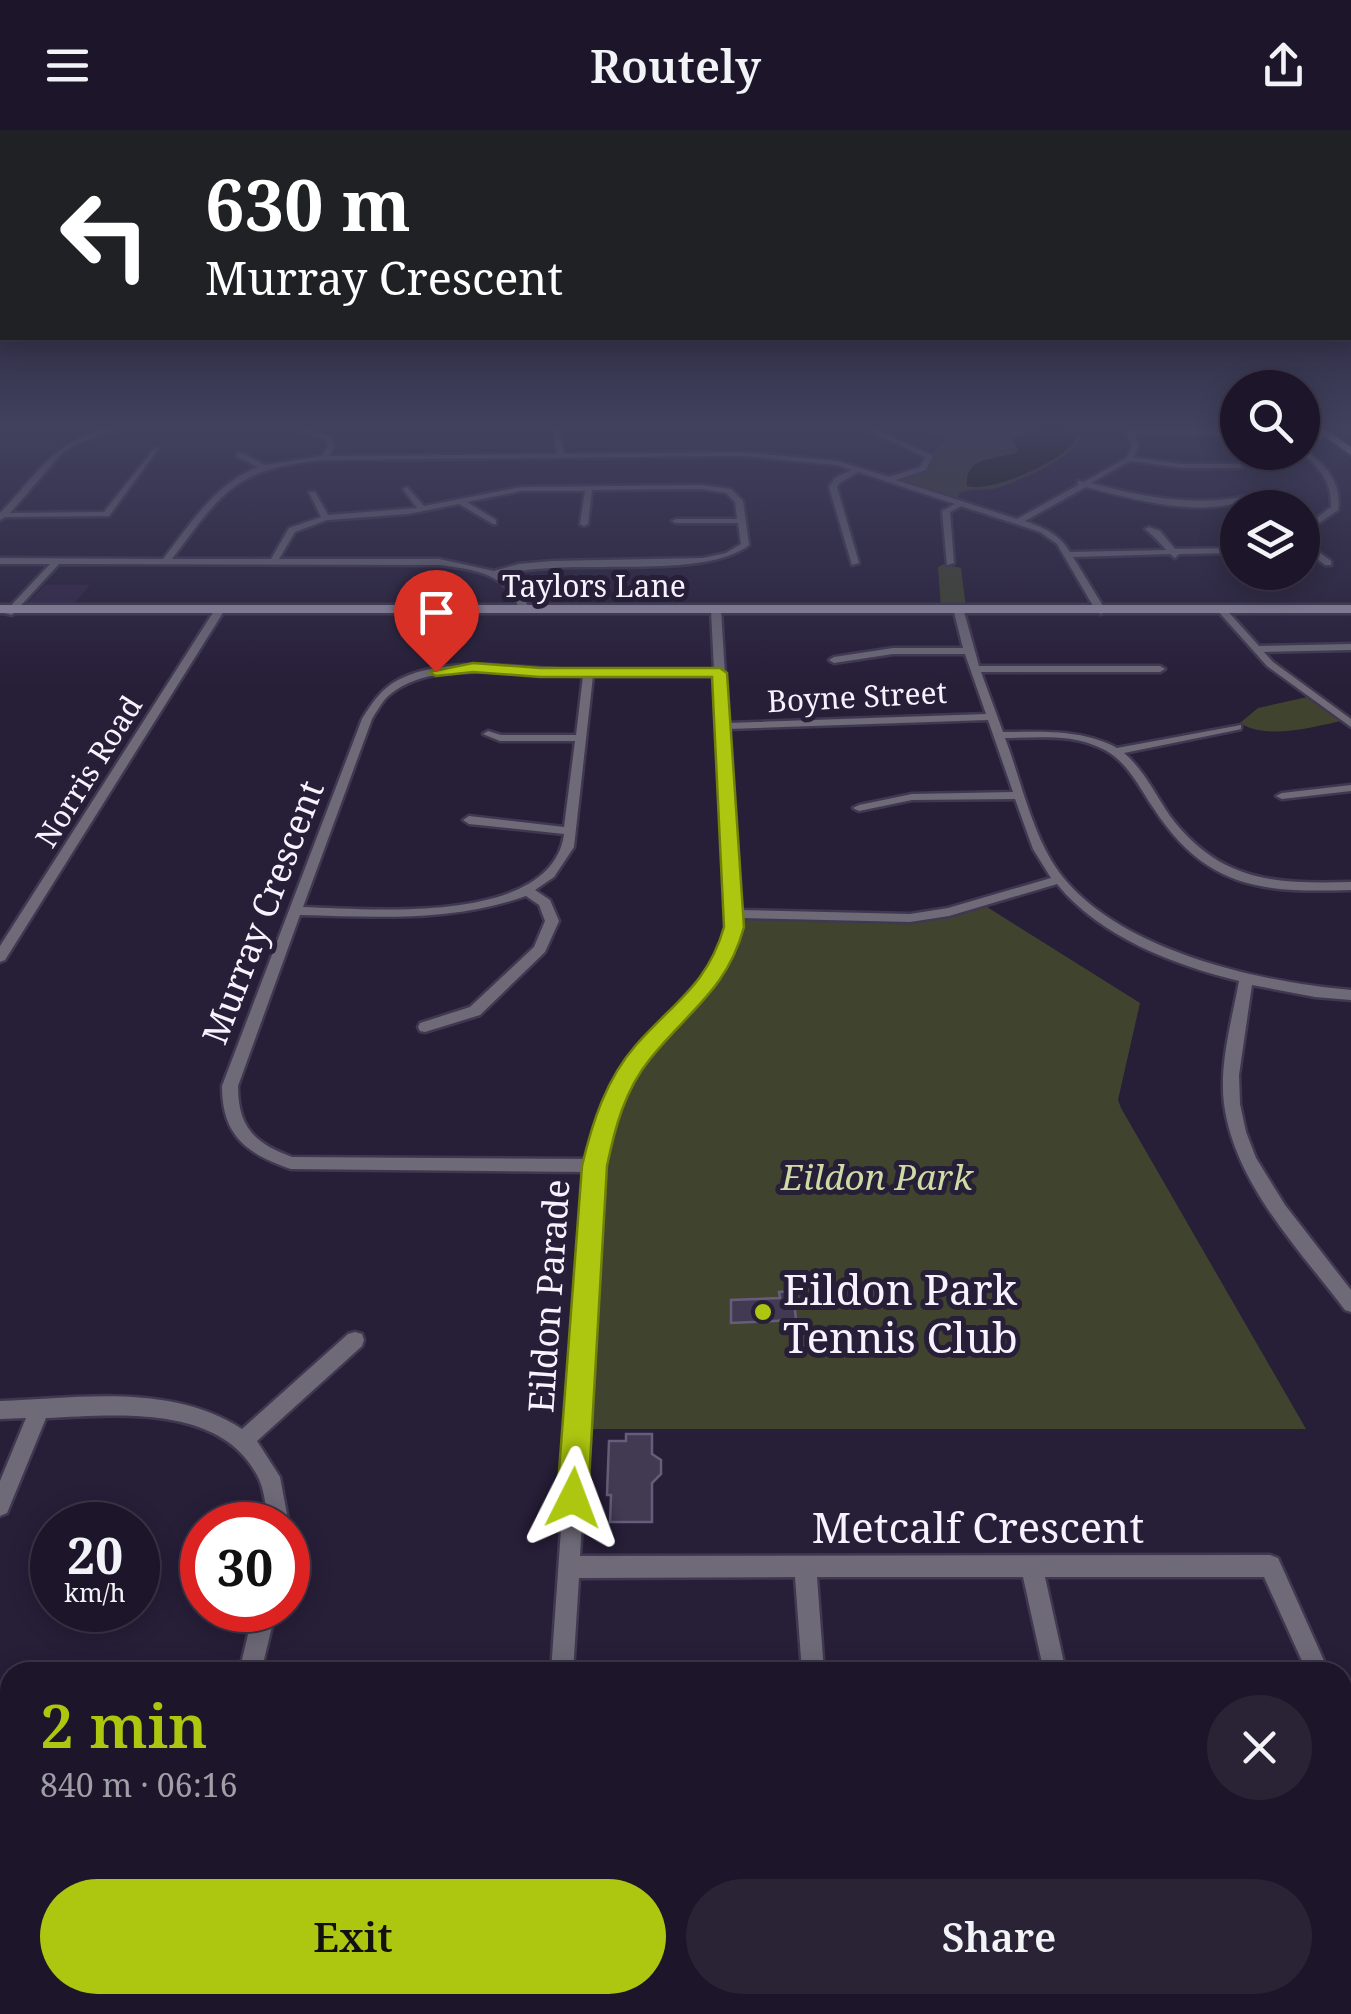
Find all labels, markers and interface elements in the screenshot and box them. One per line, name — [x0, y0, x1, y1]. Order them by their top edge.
text: Routely — [590, 35, 761, 96]
icon: menu — [40, 38, 95, 93]
icon: share — [1256, 38, 1311, 93]
text: 630 m — [205, 156, 411, 252]
icon: left — [40, 170, 170, 300]
text: Murray Crescent — [205, 247, 563, 308]
map controls — [1220, 370, 1320, 590]
button: search — [1220, 370, 1320, 470]
button: layers — [1220, 490, 1320, 590]
street label: Taylors Lane — [502, 565, 686, 606]
pin — [394, 570, 479, 673]
icon: arrive — [409, 585, 464, 640]
street label: Boyne Street — [766, 671, 948, 721]
street label: Norris Road — [25, 687, 151, 855]
street label: Murray Crescent — [190, 774, 334, 1050]
park label: Eildon Park — [780, 1153, 974, 1200]
street label: Eildon Parade — [516, 1178, 580, 1414]
place label: Eildon Park Tennis Club — [783, 1260, 1018, 1365]
marker: Eildon Park Tennis Club — [752, 1301, 774, 1323]
position arrow — [521, 1446, 625, 1550]
street label: Metcalf Crescent — [812, 1498, 1144, 1555]
speed limit sign: 30 — [180, 1502, 310, 1632]
text: 20 — [67, 1521, 123, 1589]
text: km/h — [64, 1575, 126, 1609]
text: 2 min — [40, 1684, 208, 1766]
button: close — [1207, 1695, 1312, 1800]
text: 840 m · 06:16 — [40, 1763, 238, 1806]
button: Exit — [40, 1879, 666, 1994]
button: Share — [686, 1879, 1312, 1994]

